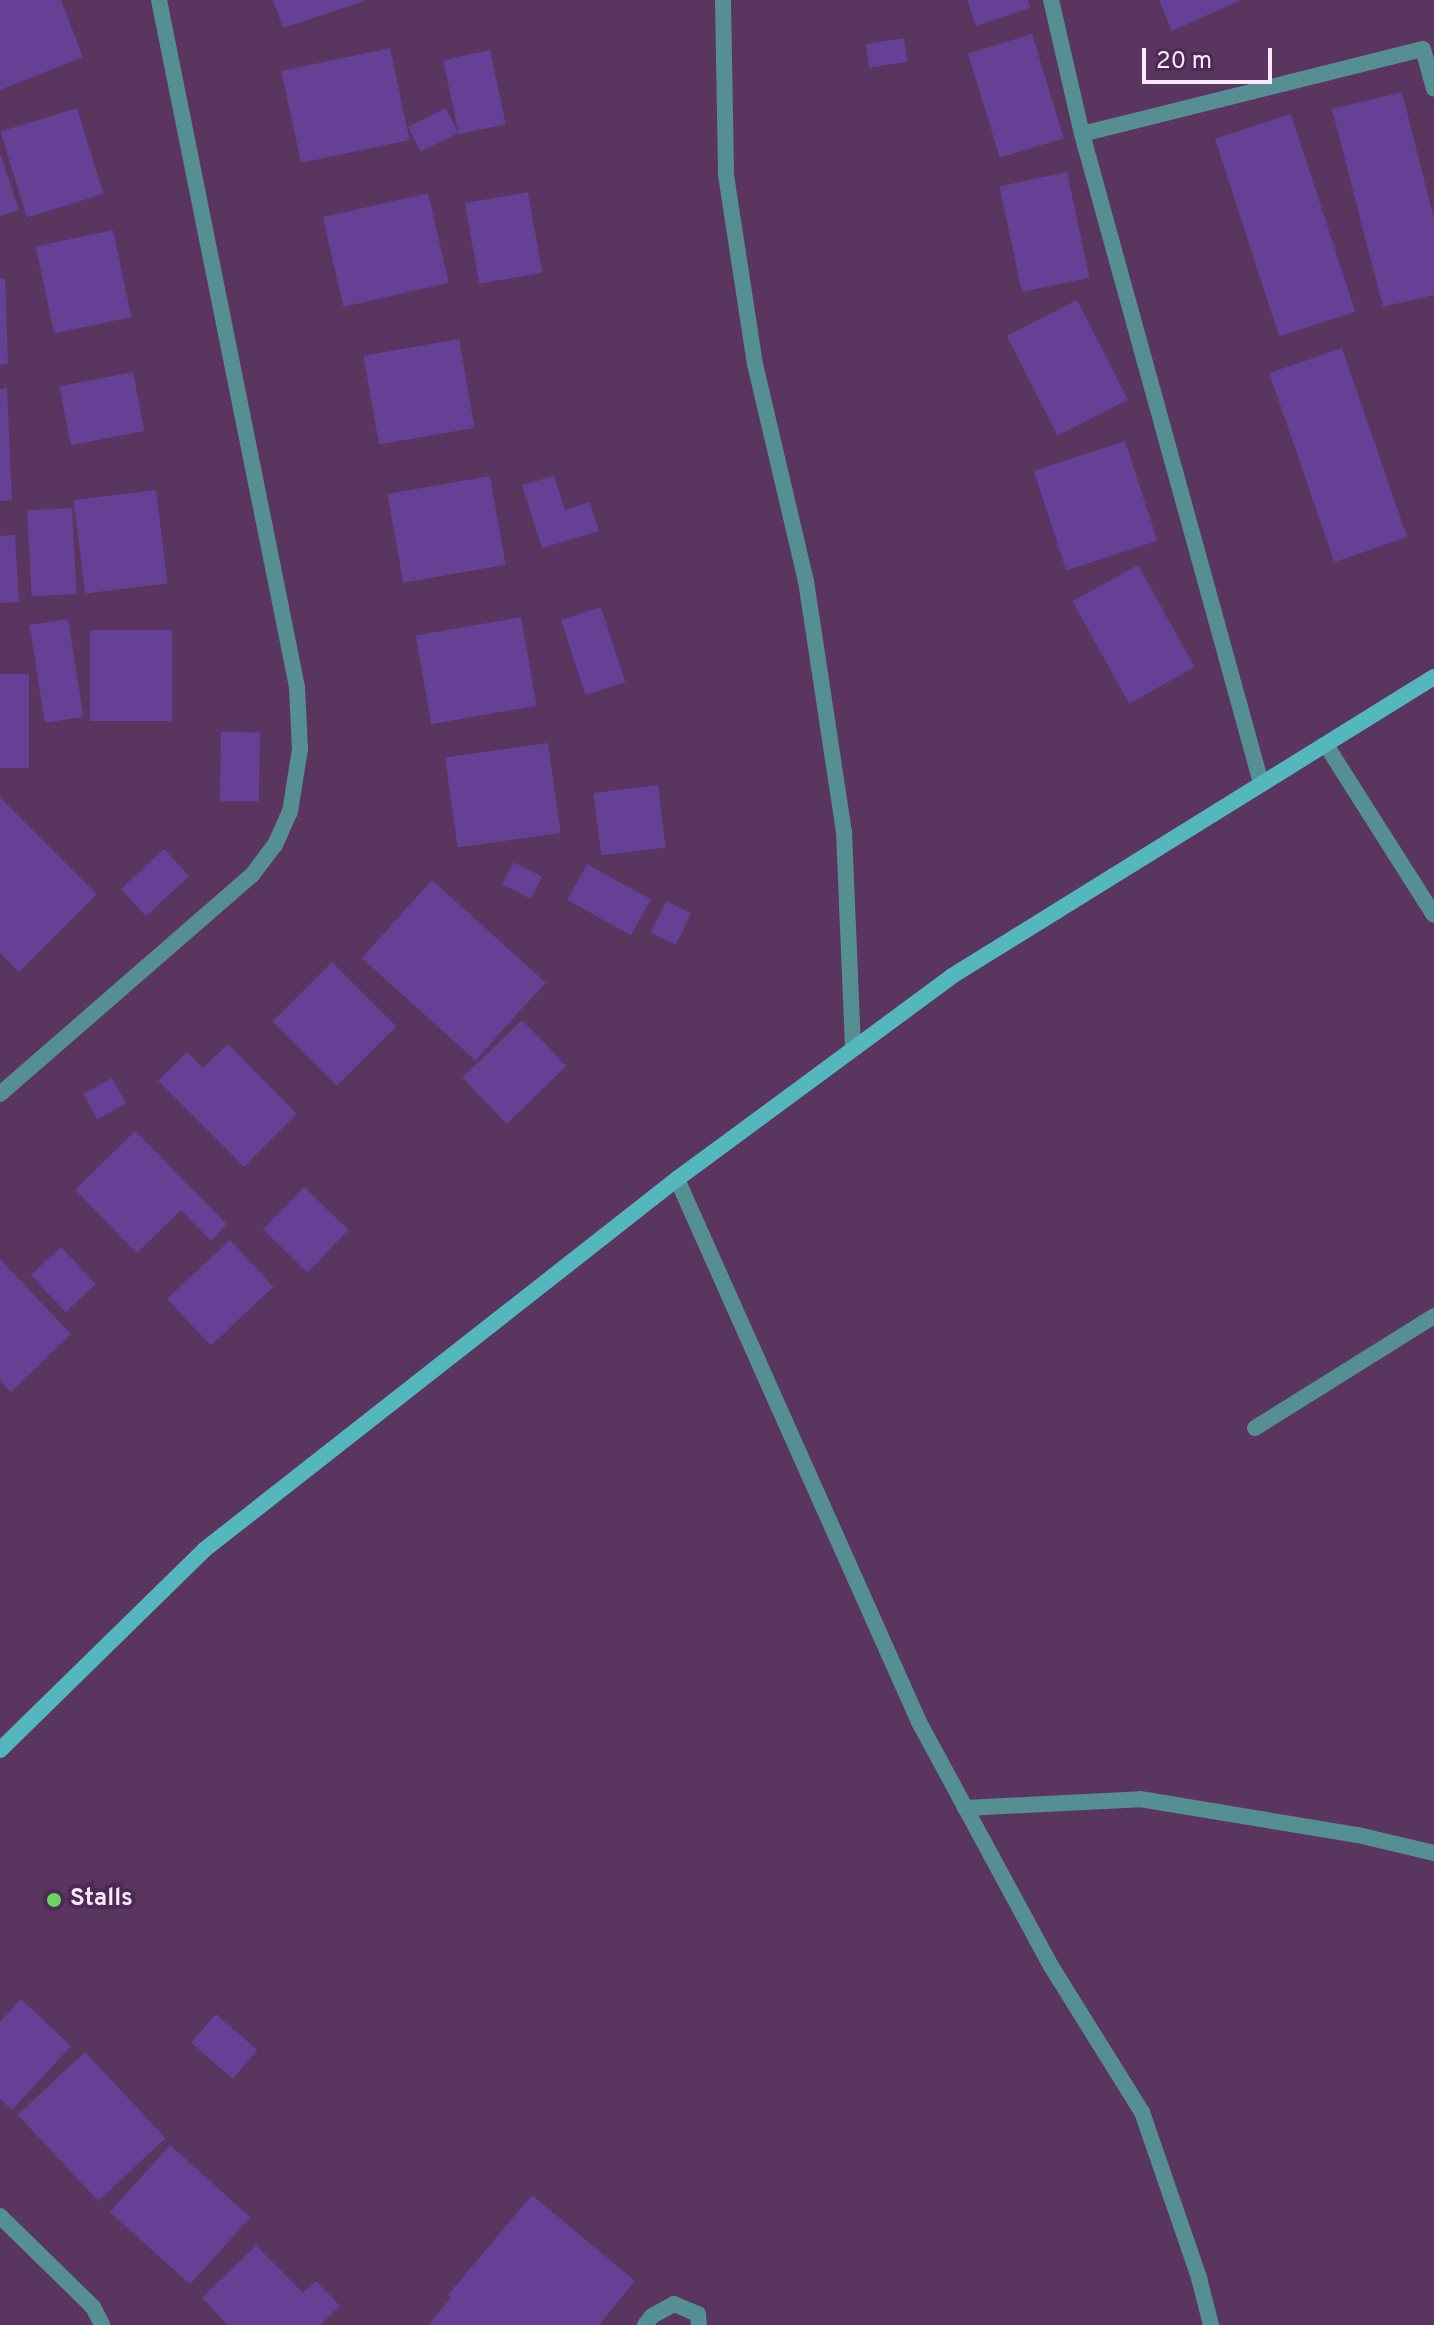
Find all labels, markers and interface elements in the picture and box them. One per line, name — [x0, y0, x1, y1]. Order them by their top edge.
scale bar — [1146, 32, 1276, 82]
text: 20 m — [1156, 47, 1212, 77]
place label: Stalls — [70, 1886, 133, 1914]
marker: Stalls — [45, 1891, 63, 1909]

